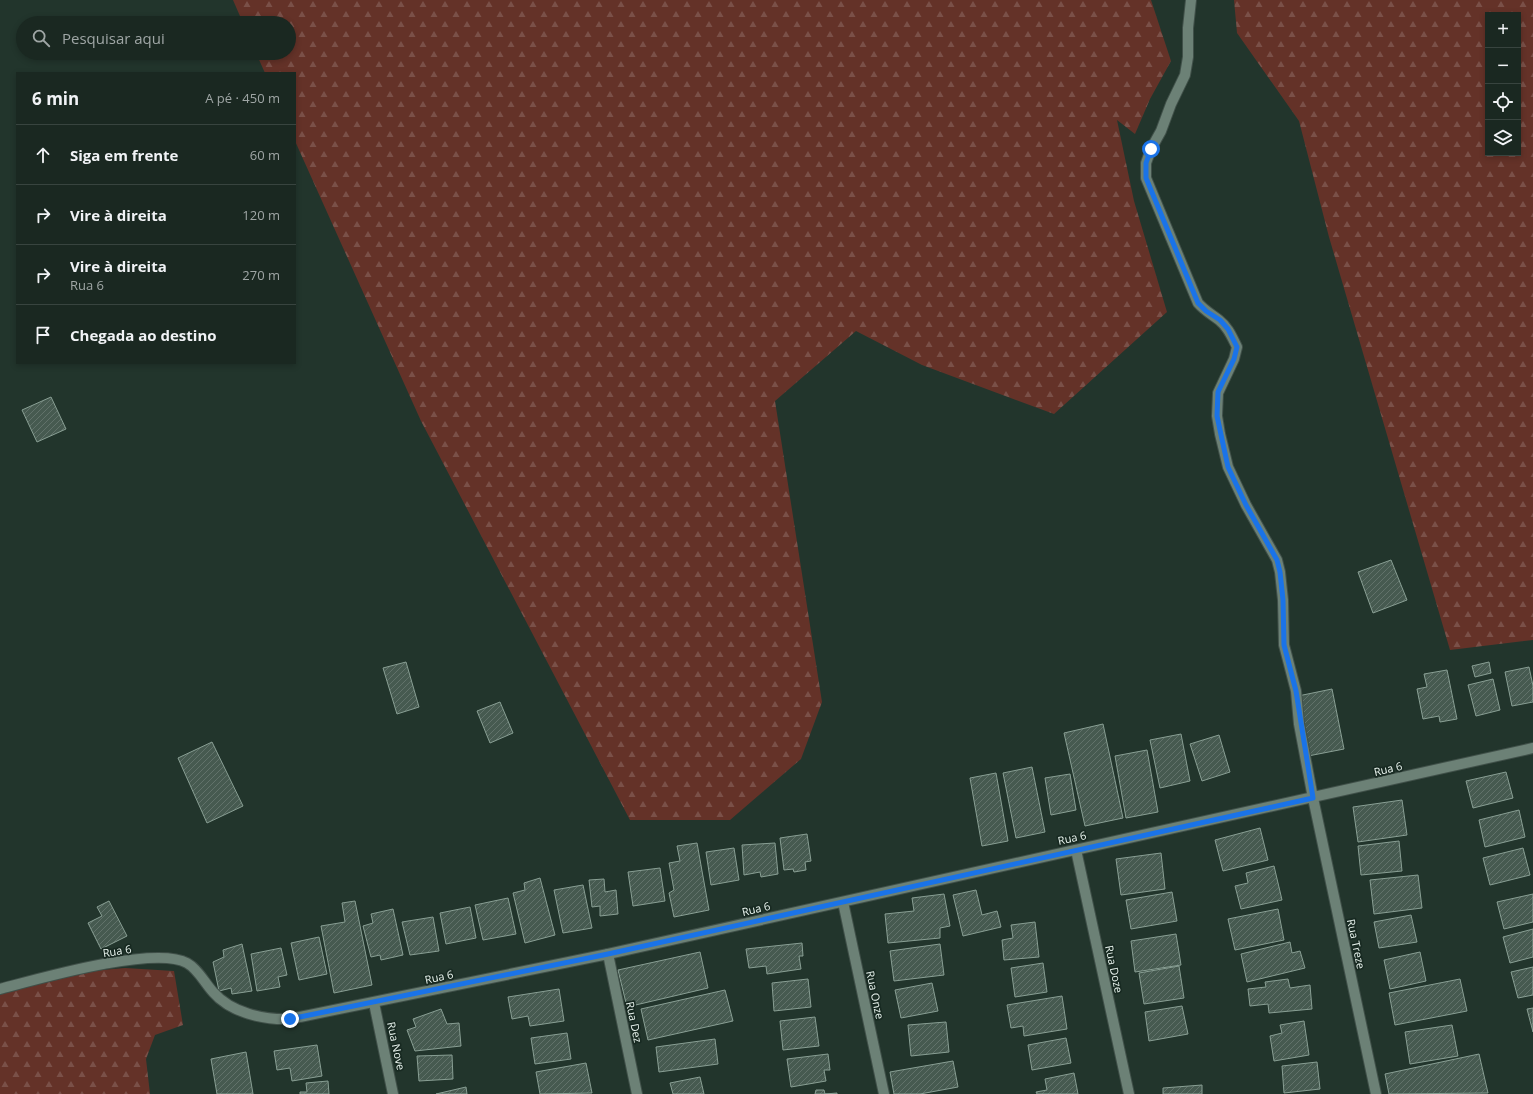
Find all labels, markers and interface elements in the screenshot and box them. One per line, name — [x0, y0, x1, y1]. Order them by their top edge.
map controls — [1485, 12, 1521, 156]
button: + — [1485, 12, 1521, 48]
search box — [16, 16, 296, 60]
icon: search — [30, 27, 52, 49]
text: Pesquisar aqui — [62, 28, 165, 48]
button: − — [1485, 48, 1521, 84]
button: locate — [1485, 84, 1521, 120]
text: 6 min — [32, 87, 79, 110]
text: A pé · 450 m — [205, 89, 280, 107]
button: layers — [1485, 120, 1521, 156]
route start — [1142, 140, 1160, 158]
icon: ahead — [32, 144, 54, 166]
text: Siga em frente — [70, 145, 178, 165]
text: 60 m — [250, 146, 280, 164]
icon: right — [32, 204, 54, 226]
text: Vire à direita — [70, 205, 167, 225]
text: 120 m — [242, 206, 280, 224]
text: Vire à direita — [70, 256, 167, 276]
icon: right — [32, 264, 54, 286]
text: 270 m — [242, 266, 280, 284]
text: Rua 6 — [70, 276, 104, 294]
icon: arrive — [32, 324, 54, 346]
text: Chegada ao destino — [70, 325, 217, 345]
street label: Rua 6 — [1372, 758, 1404, 779]
street label: Rua 6 — [1056, 827, 1088, 848]
street label: Rua 6 — [740, 898, 772, 919]
street label: Rua Treze — [1344, 918, 1369, 970]
street label: Rua 6 — [102, 941, 132, 960]
street label: Rua Doze — [1102, 944, 1127, 994]
street label: Rua 6 — [423, 966, 455, 987]
street label: Rua Onze — [863, 969, 888, 1020]
street label: Rua Dez — [623, 1000, 646, 1044]
route end — [281, 1010, 299, 1028]
street label: Rua Nove — [384, 1020, 409, 1071]

